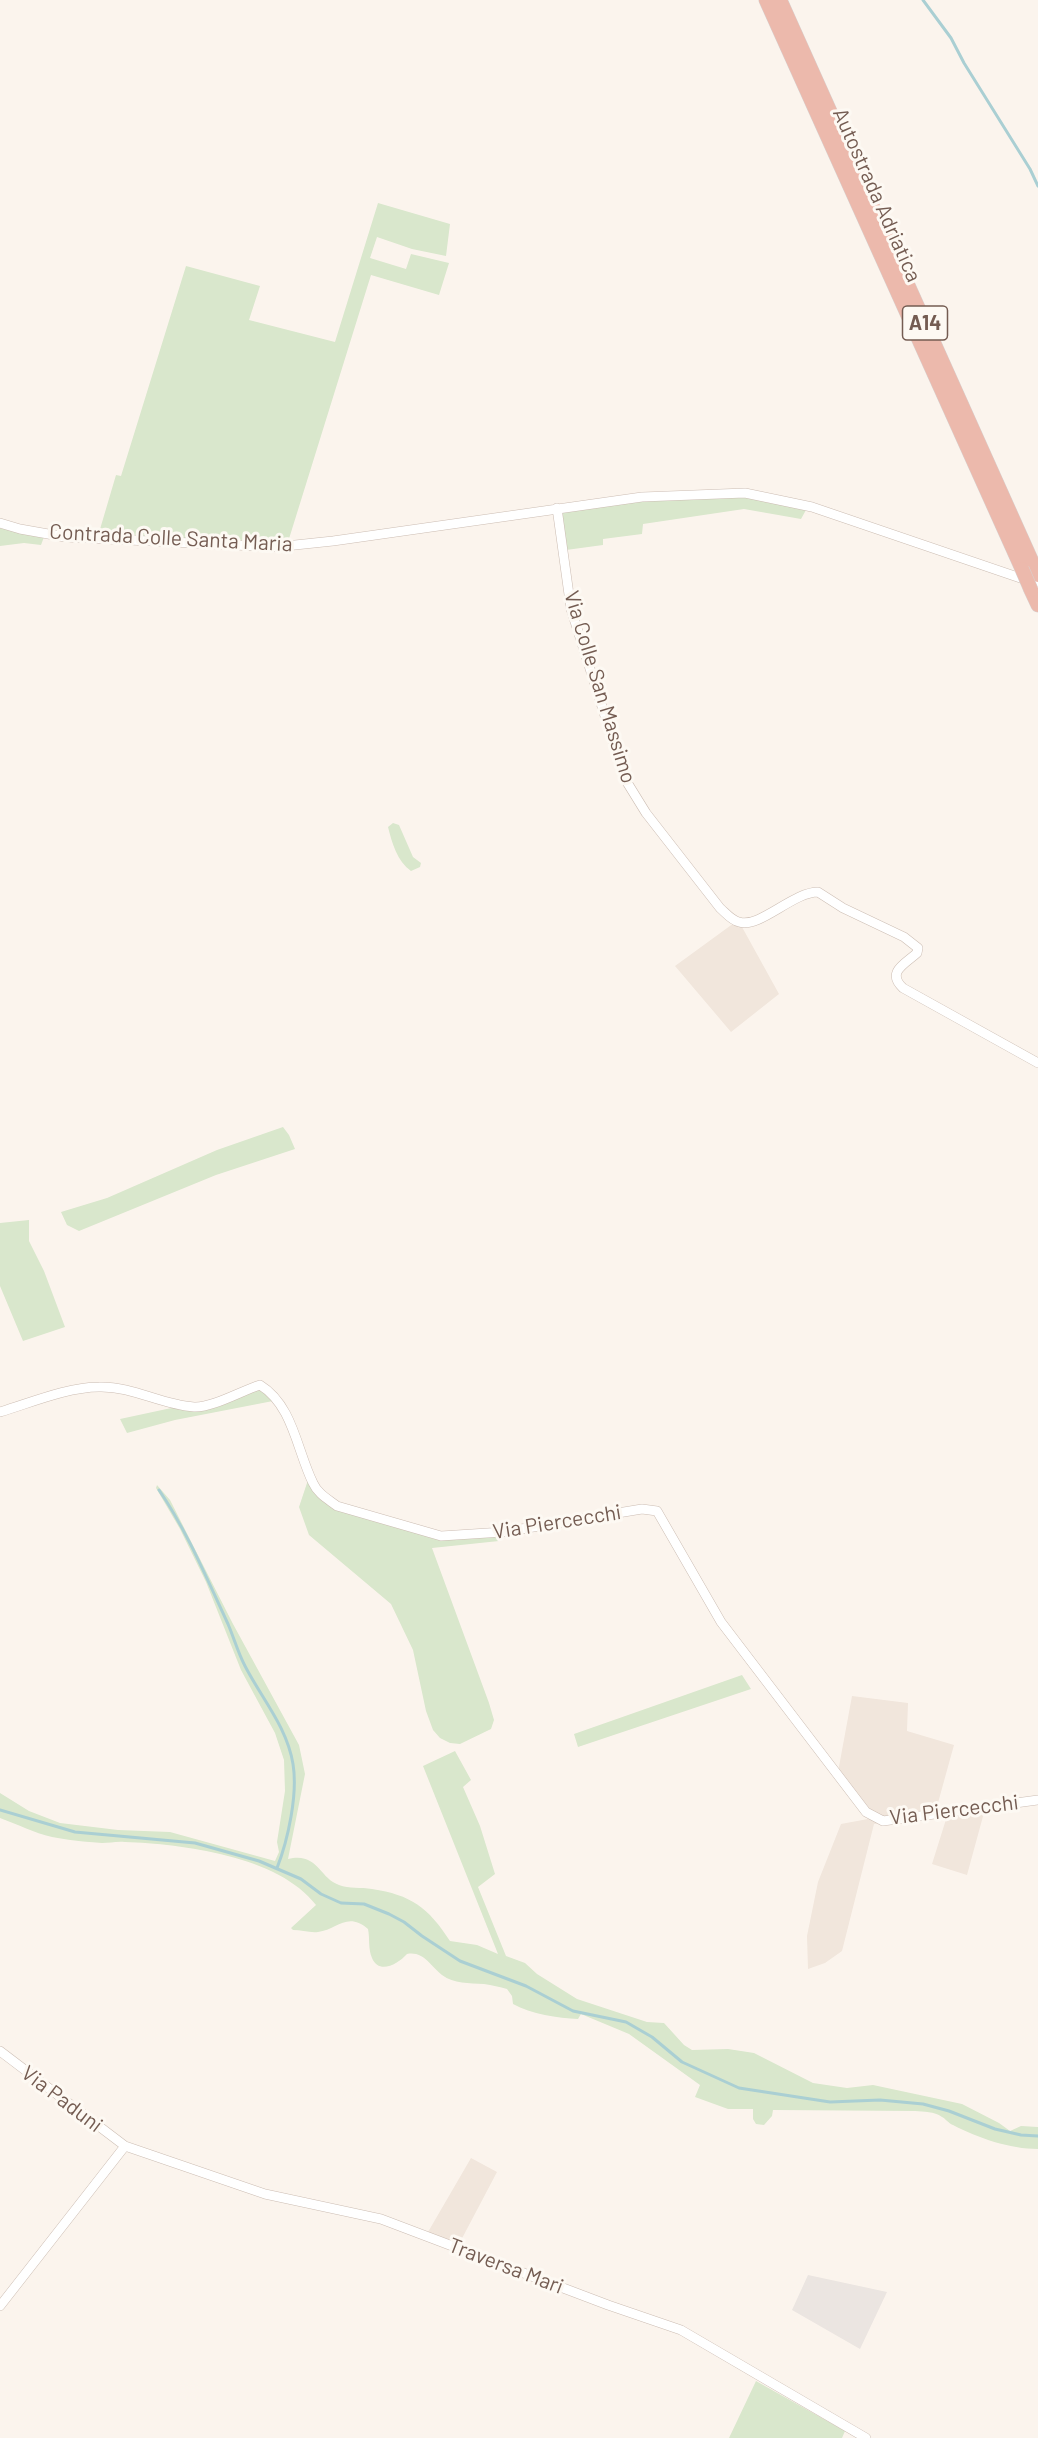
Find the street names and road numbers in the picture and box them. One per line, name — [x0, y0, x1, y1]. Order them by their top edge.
street label: Autostrada Adriatica — [827, 104, 927, 286]
road number: A14 — [902, 306, 948, 340]
street label: Contrada Colle Santa Maria — [49, 519, 293, 557]
street label: Via Colle San Massimo — [559, 588, 641, 786]
street label: Via Piercecchi — [491, 1499, 623, 1545]
street label: Via Piercecchi — [888, 1790, 1020, 1830]
street label: Via Paduni — [16, 2060, 108, 2138]
street label: Traversa Mari — [445, 2233, 567, 2299]

